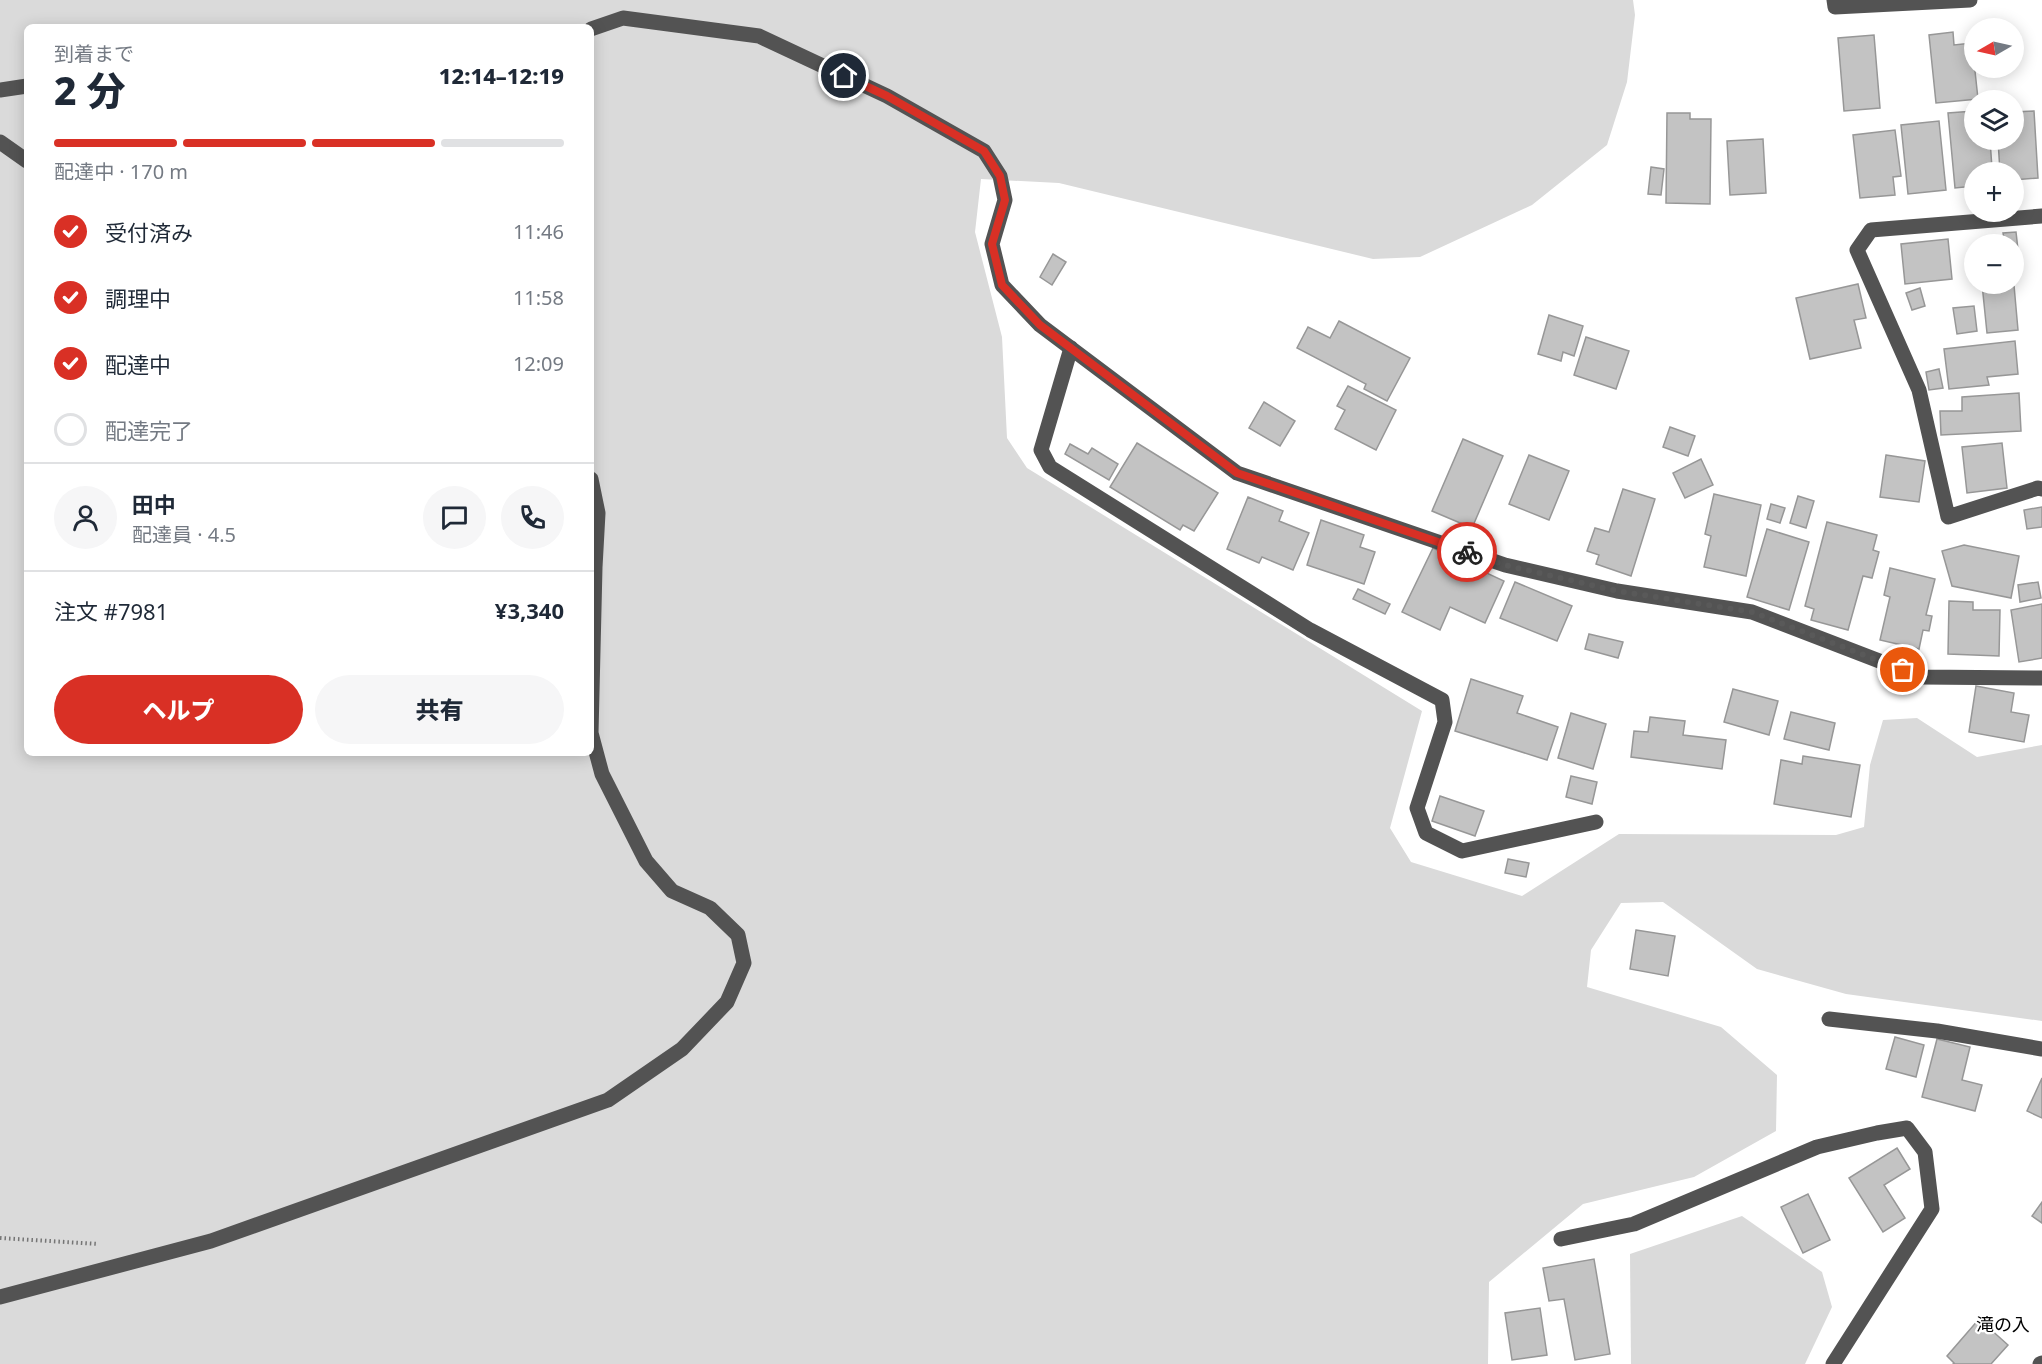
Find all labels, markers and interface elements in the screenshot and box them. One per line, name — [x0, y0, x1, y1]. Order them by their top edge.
north arrow — [1964, 18, 2024, 78]
map controls — [1964, 18, 2024, 294]
text: 到着まで — [54, 40, 134, 67]
pin — [818, 50, 869, 101]
icon: home — [827, 59, 860, 92]
text: 12:14–12:19 — [439, 60, 564, 90]
text: 2 分 — [54, 63, 126, 116]
button: layers — [1964, 90, 2024, 150]
text: 配達中 · 170 m — [54, 158, 188, 185]
button: + — [1964, 162, 2024, 222]
icon: check — [54, 215, 87, 248]
text: 受付済み — [105, 217, 193, 247]
text: 11:46 — [513, 218, 564, 245]
button: − — [1964, 234, 2024, 294]
icon: check — [54, 281, 87, 314]
text: 調理中 — [105, 283, 171, 313]
text: 11:58 — [513, 284, 564, 311]
icon: check — [54, 347, 87, 380]
text: 配達中 — [105, 349, 171, 379]
text: 12:09 — [513, 350, 564, 377]
text: 配達完了 — [105, 415, 193, 445]
button: person — [54, 486, 117, 549]
button: chat — [423, 486, 486, 549]
button: phone — [501, 486, 564, 549]
text: 田中 — [132, 489, 176, 519]
text: 配達員 · 4.5 — [132, 521, 236, 548]
courier — [1437, 522, 1497, 582]
icon: bike — [1451, 536, 1484, 569]
text: ¥3,340 — [495, 595, 564, 625]
text: 注文 #7981 — [54, 596, 168, 626]
pin — [1877, 644, 1928, 695]
icon: bag — [1886, 653, 1919, 686]
button: ヘルプ — [54, 675, 303, 744]
button: 共有 — [315, 675, 564, 744]
district label: 滝の入 — [1976, 1312, 2030, 1336]

